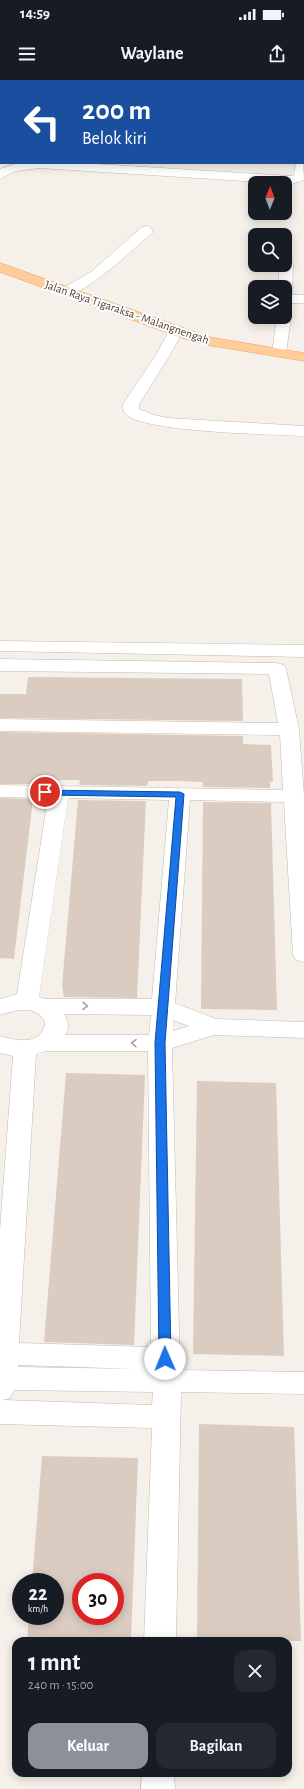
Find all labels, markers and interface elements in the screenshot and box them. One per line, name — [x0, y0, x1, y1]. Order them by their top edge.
text: 14:59 — [20, 6, 50, 21]
icon: menu — [16, 43, 38, 65]
icon: share — [266, 43, 288, 65]
text: Waylane — [120, 45, 184, 63]
icon: left — [16, 96, 68, 148]
text: 200 m — [82, 97, 151, 125]
text: Belok kiri — [82, 130, 147, 148]
north arrow — [248, 176, 292, 220]
map controls — [248, 176, 292, 324]
button: search — [248, 228, 292, 272]
street label: Jalan Raya Tigaraksa - Malangnengah — [43, 278, 211, 347]
button: layers — [248, 280, 292, 324]
pin — [28, 775, 62, 809]
icon: arrive — [34, 781, 56, 803]
one-way arrow — [82, 1002, 88, 1010]
one-way arrow — [131, 1039, 137, 1047]
position arrow — [144, 1338, 186, 1380]
speed limit sign: 30 — [72, 1573, 124, 1625]
text: 22 — [29, 1584, 47, 1604]
text: km/h — [28, 1604, 48, 1614]
button: close — [234, 1650, 276, 1692]
text: 1 mnt — [28, 1651, 80, 1675]
text: 240 m · 15:00 — [28, 1679, 93, 1692]
button: Keluar — [28, 1723, 148, 1769]
button: Bagikan — [156, 1723, 276, 1769]

